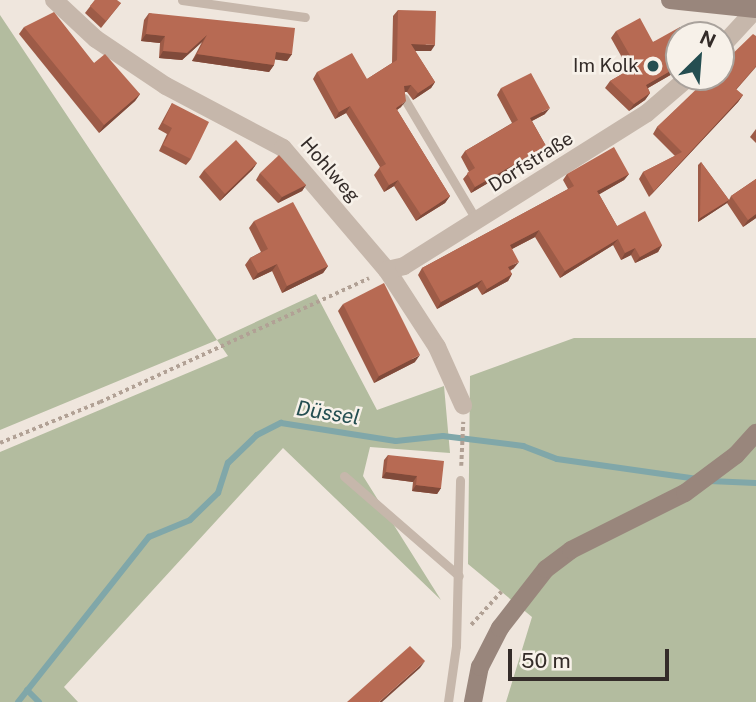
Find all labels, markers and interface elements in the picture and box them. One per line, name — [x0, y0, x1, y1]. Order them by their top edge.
north arrow — [665, 21, 735, 91]
text: N — [697, 26, 719, 52]
place label: Im Kolk — [573, 55, 639, 77]
marker: Im Kolk — [645, 58, 661, 74]
street label: Dorfstraße — [485, 127, 577, 197]
street label: Hohlweg — [296, 133, 364, 207]
water label: Düssel — [294, 396, 362, 430]
scale bar — [511, 636, 672, 680]
text: 50 m — [521, 648, 571, 673]

